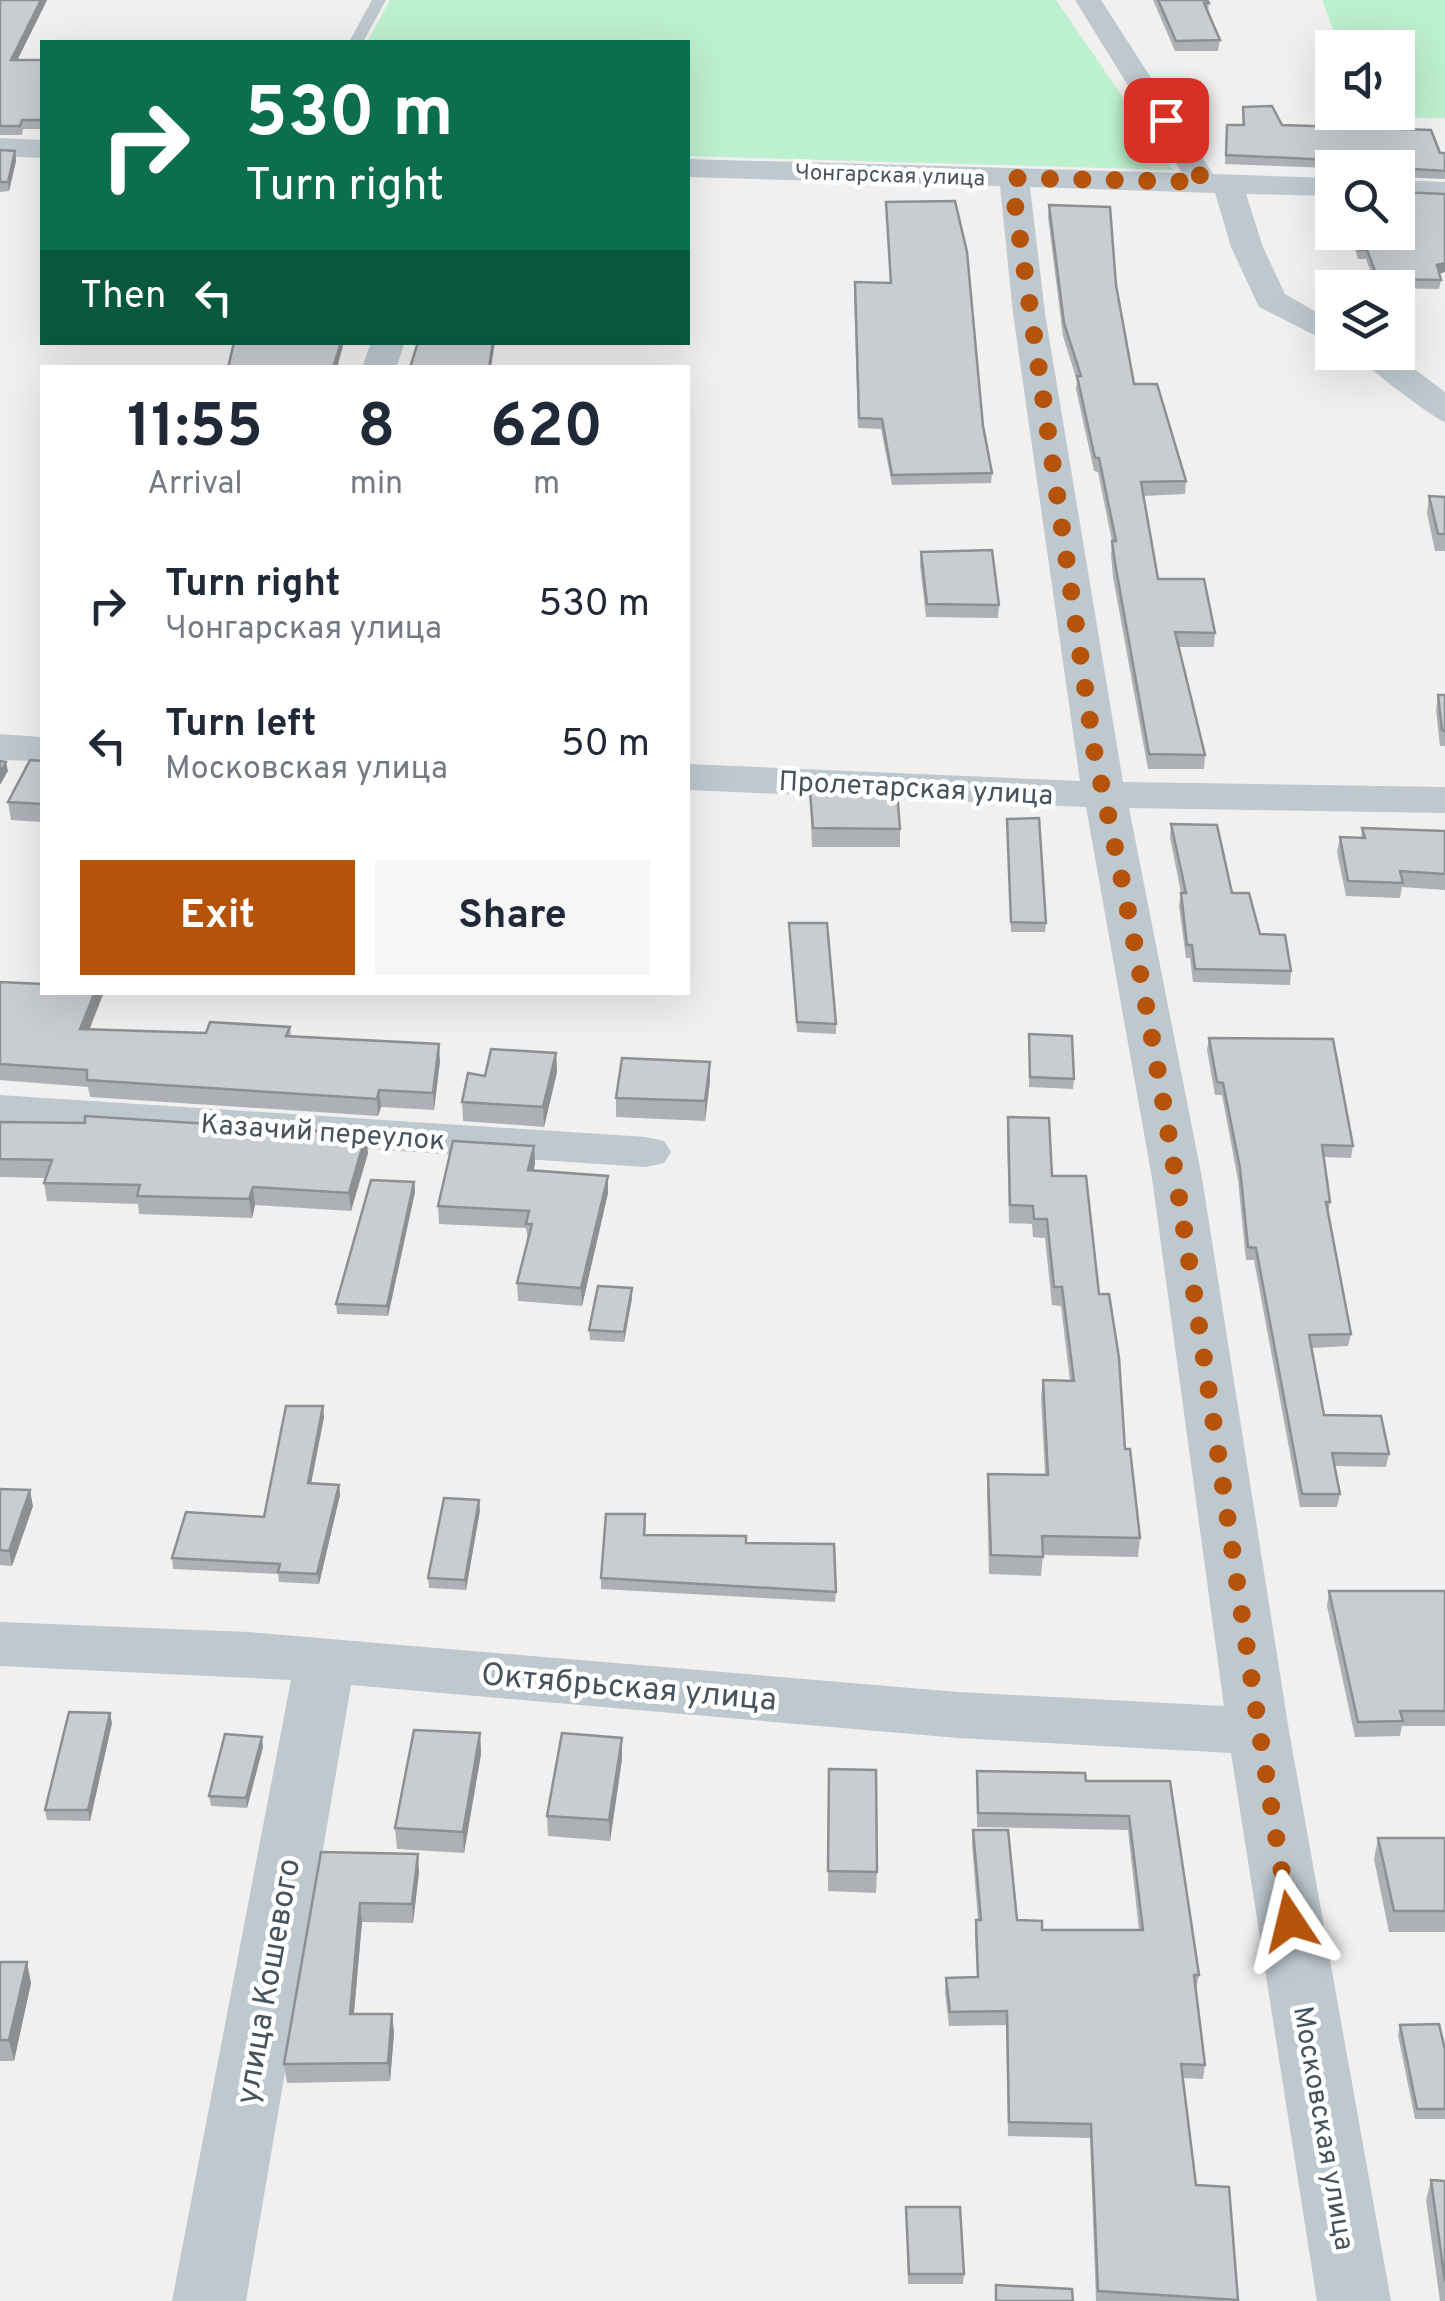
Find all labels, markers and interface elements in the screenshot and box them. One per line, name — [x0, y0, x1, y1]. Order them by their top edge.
map controls — [1315, 30, 1415, 370]
button: sound — [1315, 30, 1415, 130]
text: 530 m — [245, 72, 454, 161]
pin — [1124, 78, 1209, 163]
icon: right — [80, 80, 210, 210]
icon: arrive — [1139, 93, 1194, 148]
button: search — [1315, 150, 1415, 250]
text: Turn right — [245, 159, 444, 216]
street label: Чонгарская улица — [794, 160, 985, 193]
icon: left — [186, 270, 241, 325]
button: layers — [1315, 270, 1415, 370]
text: Then — [80, 273, 166, 322]
text: 11:55 — [127, 392, 263, 468]
text: 8 — [358, 392, 395, 468]
text: 620 — [490, 392, 603, 468]
text: Arrival — [147, 465, 243, 505]
text: min — [350, 465, 403, 505]
text: m — [533, 465, 560, 505]
text: Turn right — [165, 561, 340, 610]
icon: right — [80, 578, 135, 633]
text: 530 m — [538, 581, 650, 630]
text: Чонгарская улица — [165, 610, 442, 650]
text: Turn left — [165, 701, 317, 750]
icon: left — [80, 718, 135, 773]
text: 50 m — [561, 721, 650, 770]
text: Московская улица — [165, 750, 448, 790]
street label: Пролетарская улица — [778, 765, 1054, 815]
button: Exit — [80, 860, 355, 975]
button: Share — [375, 860, 650, 975]
street label: Казачий переулок — [199, 1107, 446, 1161]
street label: Октябрьская улица — [479, 1656, 778, 1722]
street label: улица Кошевого — [229, 1855, 311, 2108]
position arrow — [1238, 1869, 1342, 1973]
street label: Московская улица — [1283, 2004, 1361, 2253]

